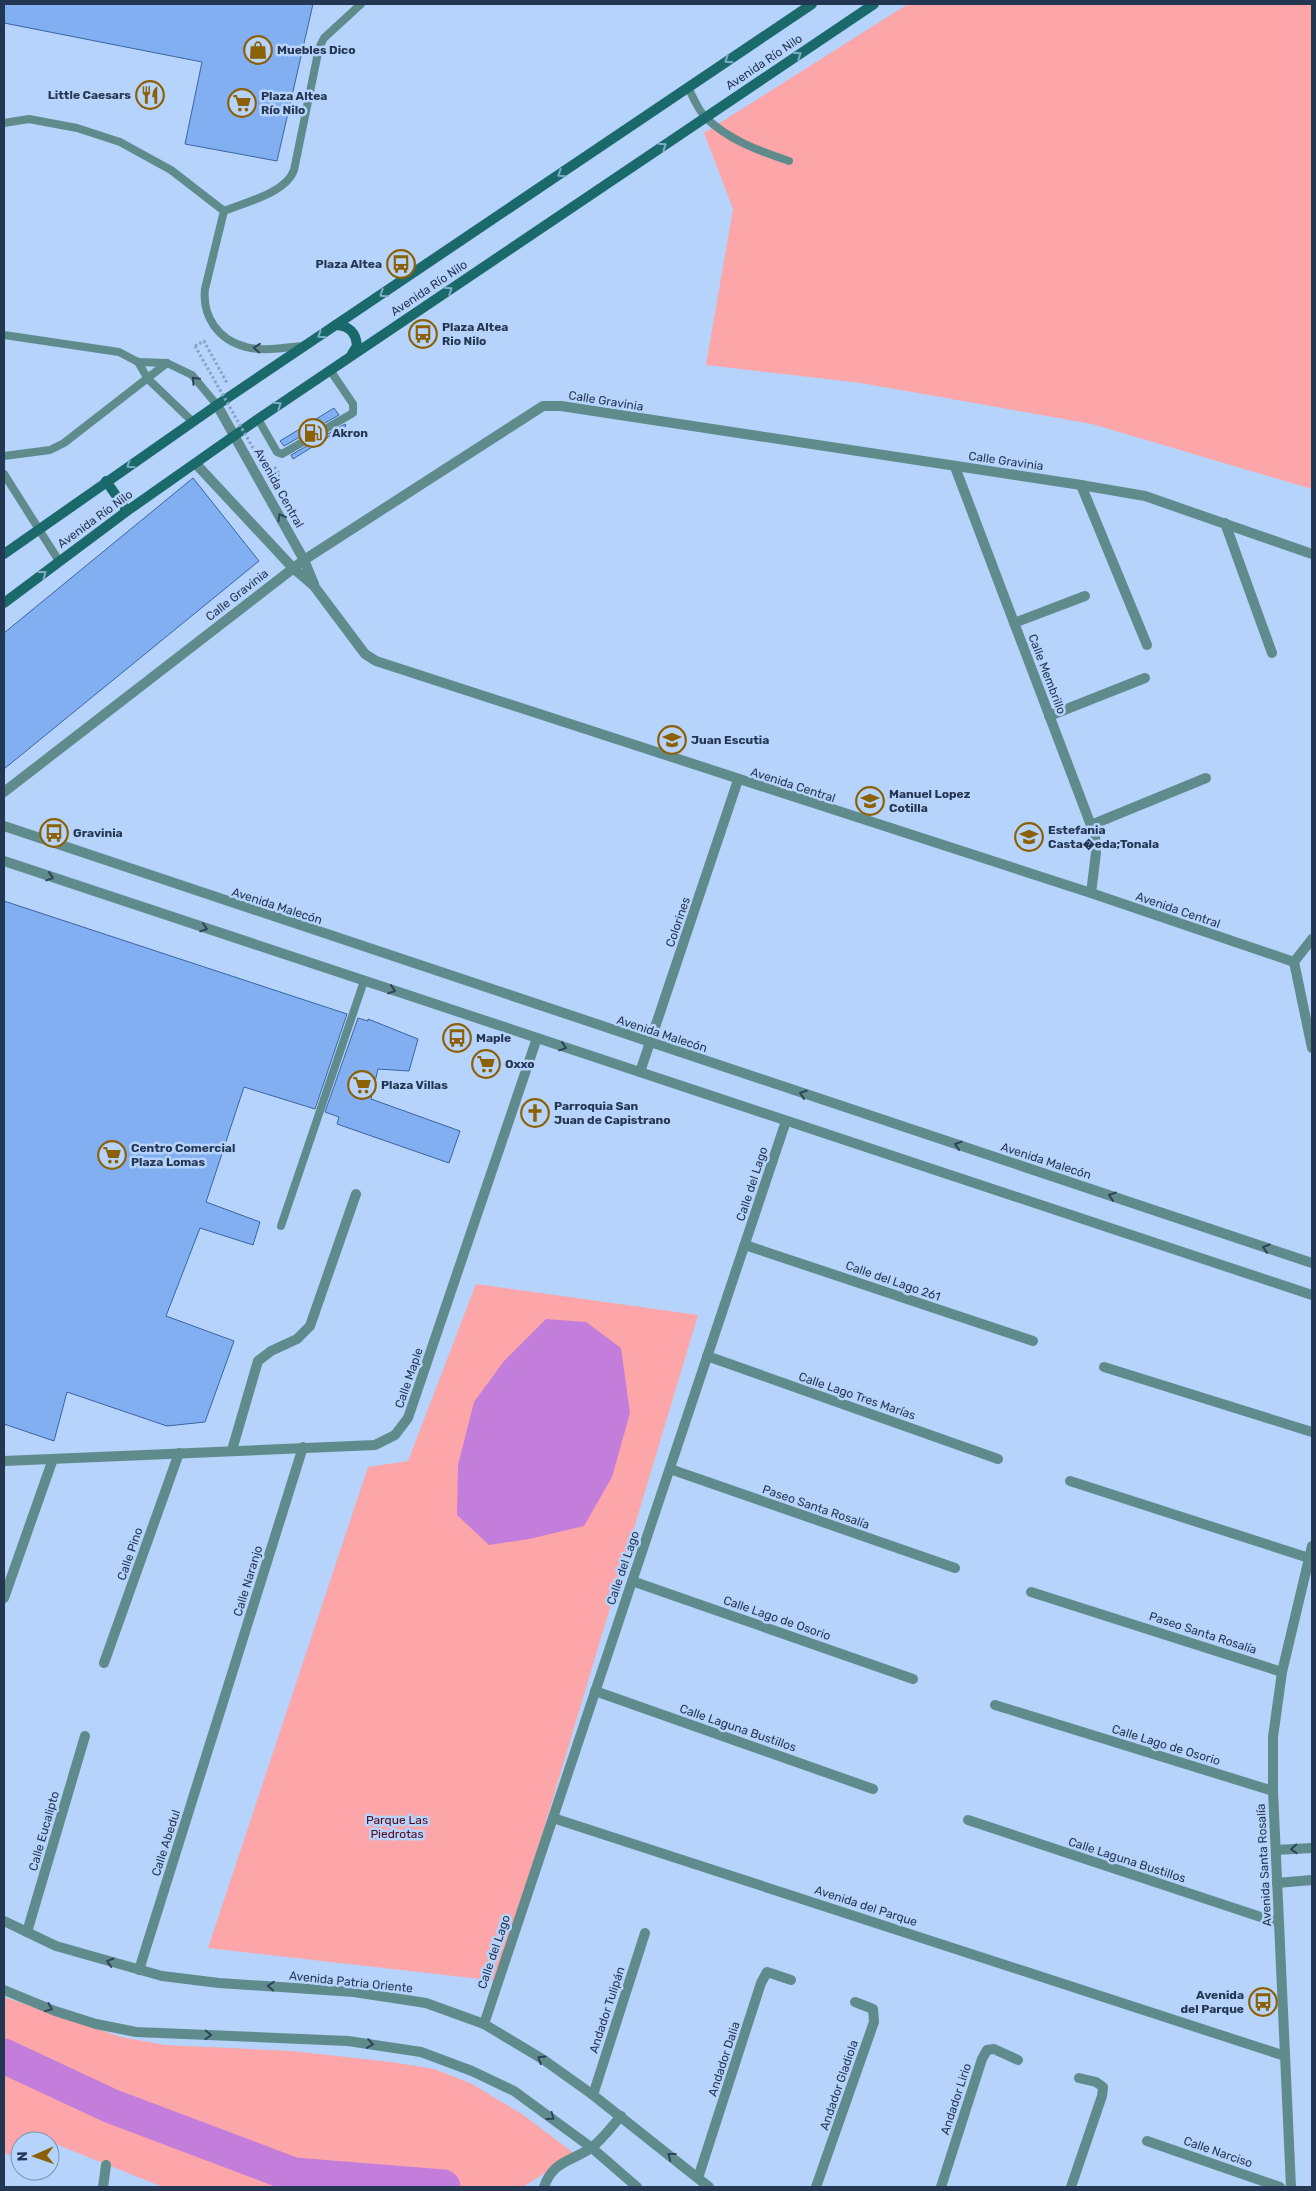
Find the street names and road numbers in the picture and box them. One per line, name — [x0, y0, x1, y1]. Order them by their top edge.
street label: Avenida Río Nilo — [723, 31, 805, 93]
street label: Avenida Río Nilo — [388, 257, 470, 319]
street label: Calle Gravinia — [568, 388, 644, 414]
street label: Avenida Central — [251, 446, 307, 530]
street label: Calle Gravinia — [968, 449, 1044, 473]
street label: Avenida Río Nilo — [55, 487, 135, 551]
street label: Calle Gravinia — [203, 566, 271, 624]
street label: Calle Membrillo — [1025, 632, 1069, 716]
street label: Avenida Central — [749, 765, 837, 805]
street label: Avenida Malecón — [230, 885, 324, 927]
street label: Avenida Central — [1134, 889, 1222, 931]
street label: Colorines — [663, 895, 693, 949]
street label: Avenida Malecón — [615, 1013, 709, 1055]
street label: Avenida Malecón — [999, 1140, 1093, 1182]
street label: Calle del Lago — [733, 1145, 771, 1223]
street label: Calle del Lago 261 — [844, 1258, 942, 1304]
street label: Calle Maple — [392, 1346, 426, 1410]
street label: Calle Lago Tres Marías — [797, 1369, 917, 1423]
street label: Paseo Santa Rosalía — [761, 1482, 871, 1532]
street label: Calle Pino — [114, 1526, 146, 1582]
street label: Calle del Lago — [604, 1529, 642, 1607]
street label: Calle Naranjo — [231, 1544, 265, 1618]
street label: Calle Lago de Osorio — [721, 1593, 833, 1643]
street label: Paseo Santa Rosalía — [1147, 1609, 1259, 1657]
street label: Calle Laguna Bustillos — [678, 1701, 798, 1755]
street label: Calle Lago de Osorio — [1110, 1722, 1222, 1768]
street label: Calle Eucalipto — [26, 1789, 62, 1872]
street label: Avenida Santa Rosalía — [1254, 1803, 1274, 1927]
street label: Calle Abedul — [149, 1808, 183, 1878]
street label: Calle Laguna Bustillos — [1067, 1834, 1187, 1886]
street label: Avenida del Parque — [813, 1883, 919, 1929]
street label: Calle del Lago — [475, 1913, 513, 1991]
street label: Andador Tulipán — [586, 1965, 628, 2055]
street label: Avenida Patria Oriente — [288, 1969, 414, 1995]
street label: Andador Dalia — [705, 2020, 743, 2098]
street label: Andador Gladiola — [817, 2038, 861, 2132]
street label: Andador Lirio — [938, 2061, 974, 2137]
street label: Calle Narciso — [1182, 2134, 1254, 2170]

